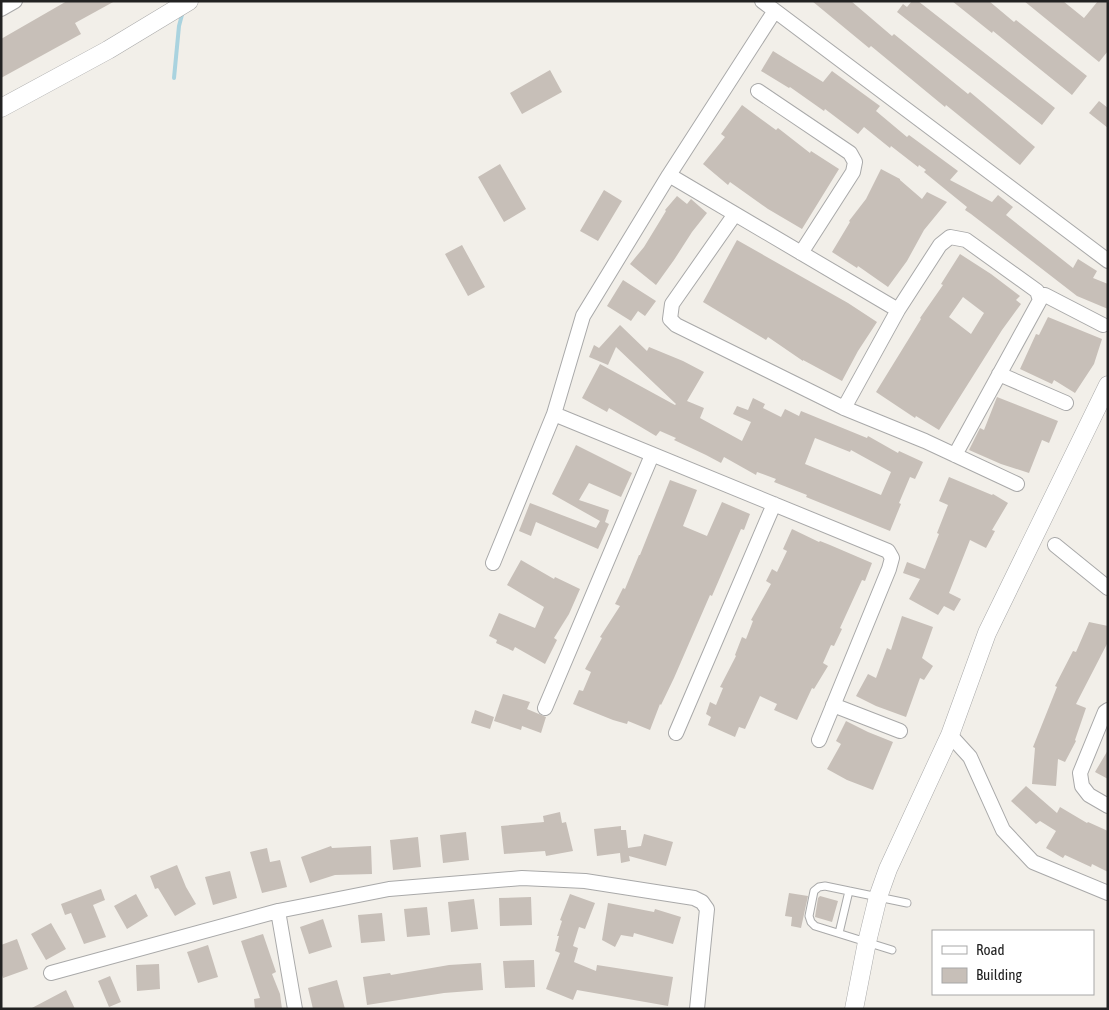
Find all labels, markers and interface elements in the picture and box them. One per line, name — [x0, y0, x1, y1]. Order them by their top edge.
legend — [932, 930, 1094, 995]
text: Road — [976, 941, 1005, 958]
text: Building — [976, 966, 1022, 983]

